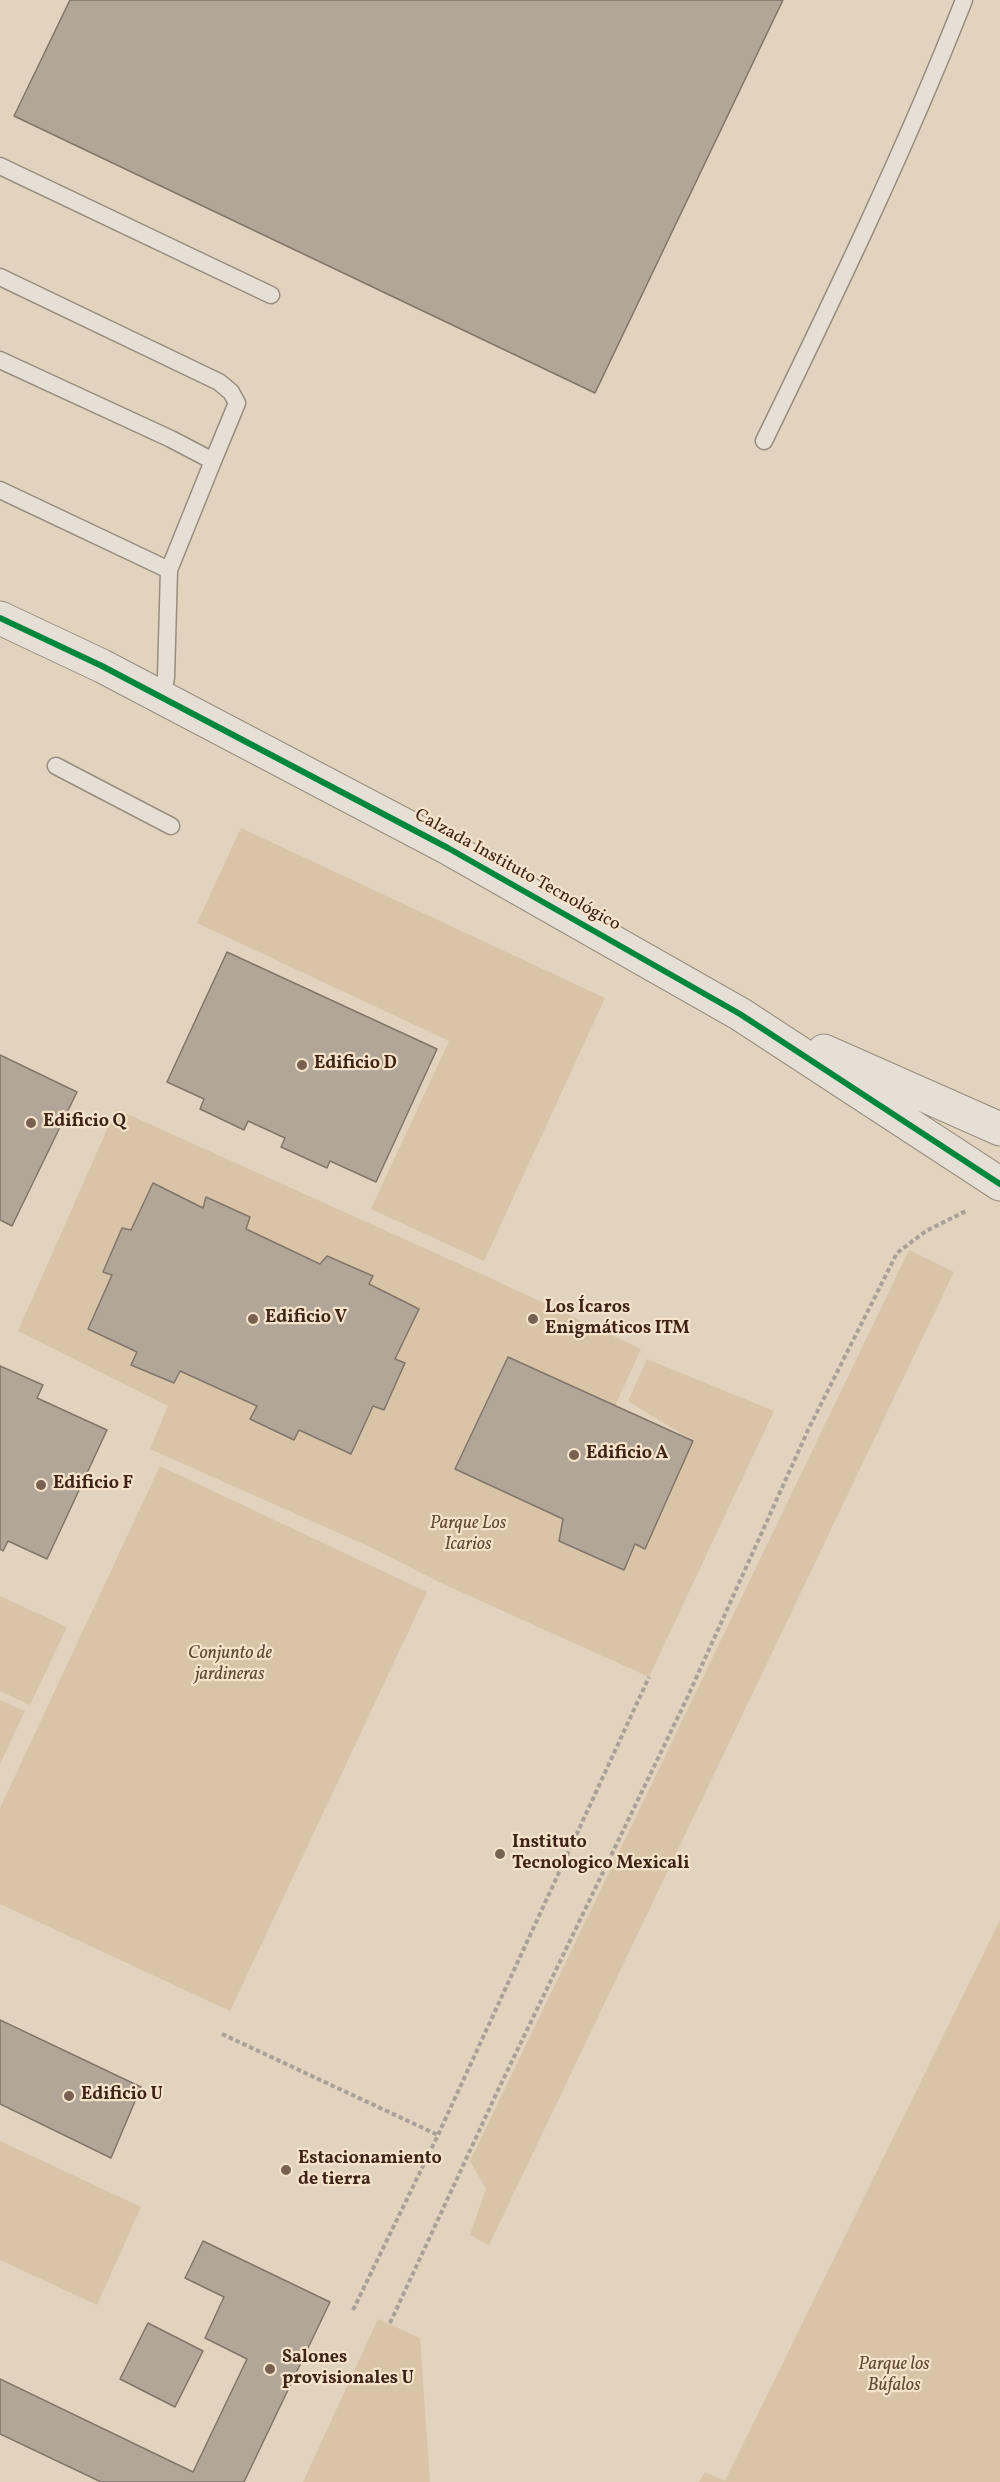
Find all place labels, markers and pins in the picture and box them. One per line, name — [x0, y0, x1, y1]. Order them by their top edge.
place label: Edificio D — [314, 1054, 397, 1076]
marker: Edificio D — [295, 1058, 309, 1072]
place label: Edificio Q — [43, 1112, 126, 1134]
marker: Edificio Q — [24, 1116, 38, 1130]
place label: Los Ícaros Enigmáticos ITM — [545, 1298, 690, 1340]
place label: Edificio V — [265, 1308, 347, 1330]
marker: Edificio V — [246, 1312, 260, 1326]
marker: Los Ícaros Enigmáticos ITM — [526, 1312, 540, 1326]
place label: Edificio A — [586, 1444, 668, 1466]
marker: Edificio A — [567, 1448, 581, 1462]
place label: Edificio F — [53, 1474, 133, 1496]
marker: Edificio F — [34, 1478, 48, 1492]
place label: Instituto Tecnologico Mexicali — [512, 1833, 690, 1876]
marker: Instituto Tecnologico Mexicali — [493, 1847, 507, 1861]
place label: Edificio U — [81, 2085, 163, 2107]
marker: Edificio U — [62, 2089, 76, 2103]
place label: Estacionamiento de tierra — [298, 2149, 442, 2192]
marker: Estacionamiento de tierra — [279, 2163, 293, 2177]
place label: Salones provisionales U — [282, 2348, 414, 2390]
marker: Salones provisionales U — [263, 2362, 277, 2376]

